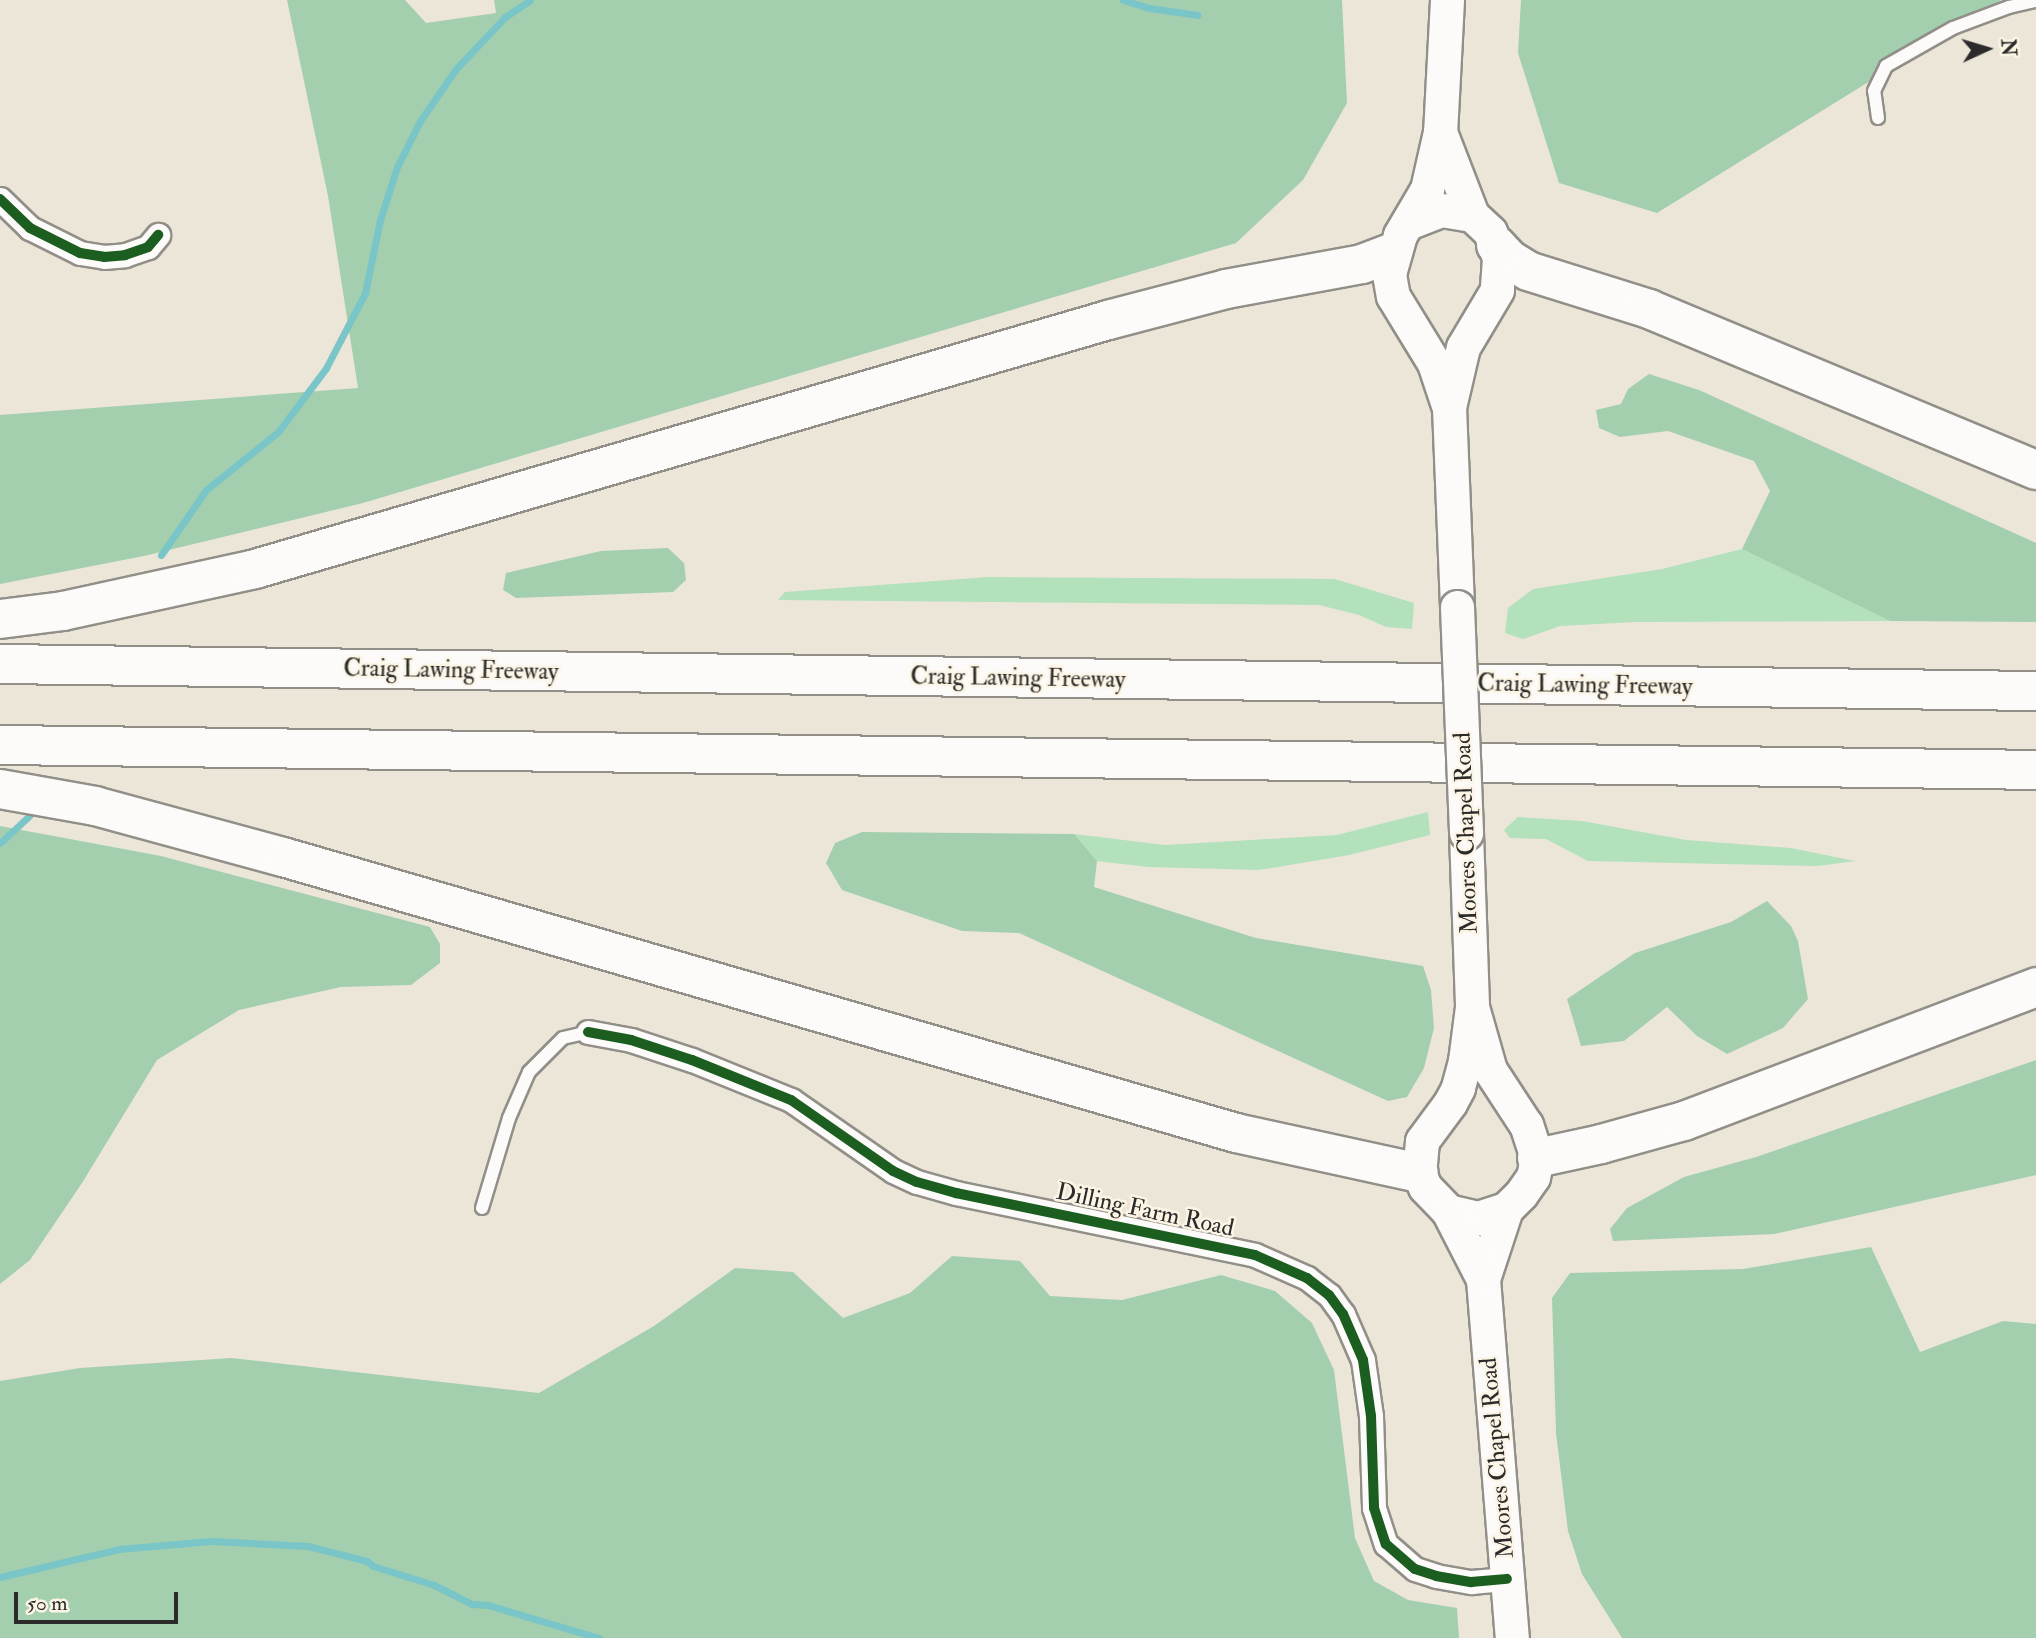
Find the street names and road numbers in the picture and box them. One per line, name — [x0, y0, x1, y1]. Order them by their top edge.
street label: Craig Lawing Freeway — [343, 654, 559, 686]
street label: Craig Lawing Freeway — [910, 662, 1126, 694]
street label: Craig Lawing Freeway — [1477, 669, 1693, 701]
street label: Moores Chapel Road — [1448, 732, 1484, 934]
street label: Dilling Farm Road — [1054, 1177, 1236, 1243]
street label: Moores Chapel Road — [1474, 1356, 1520, 1560]

